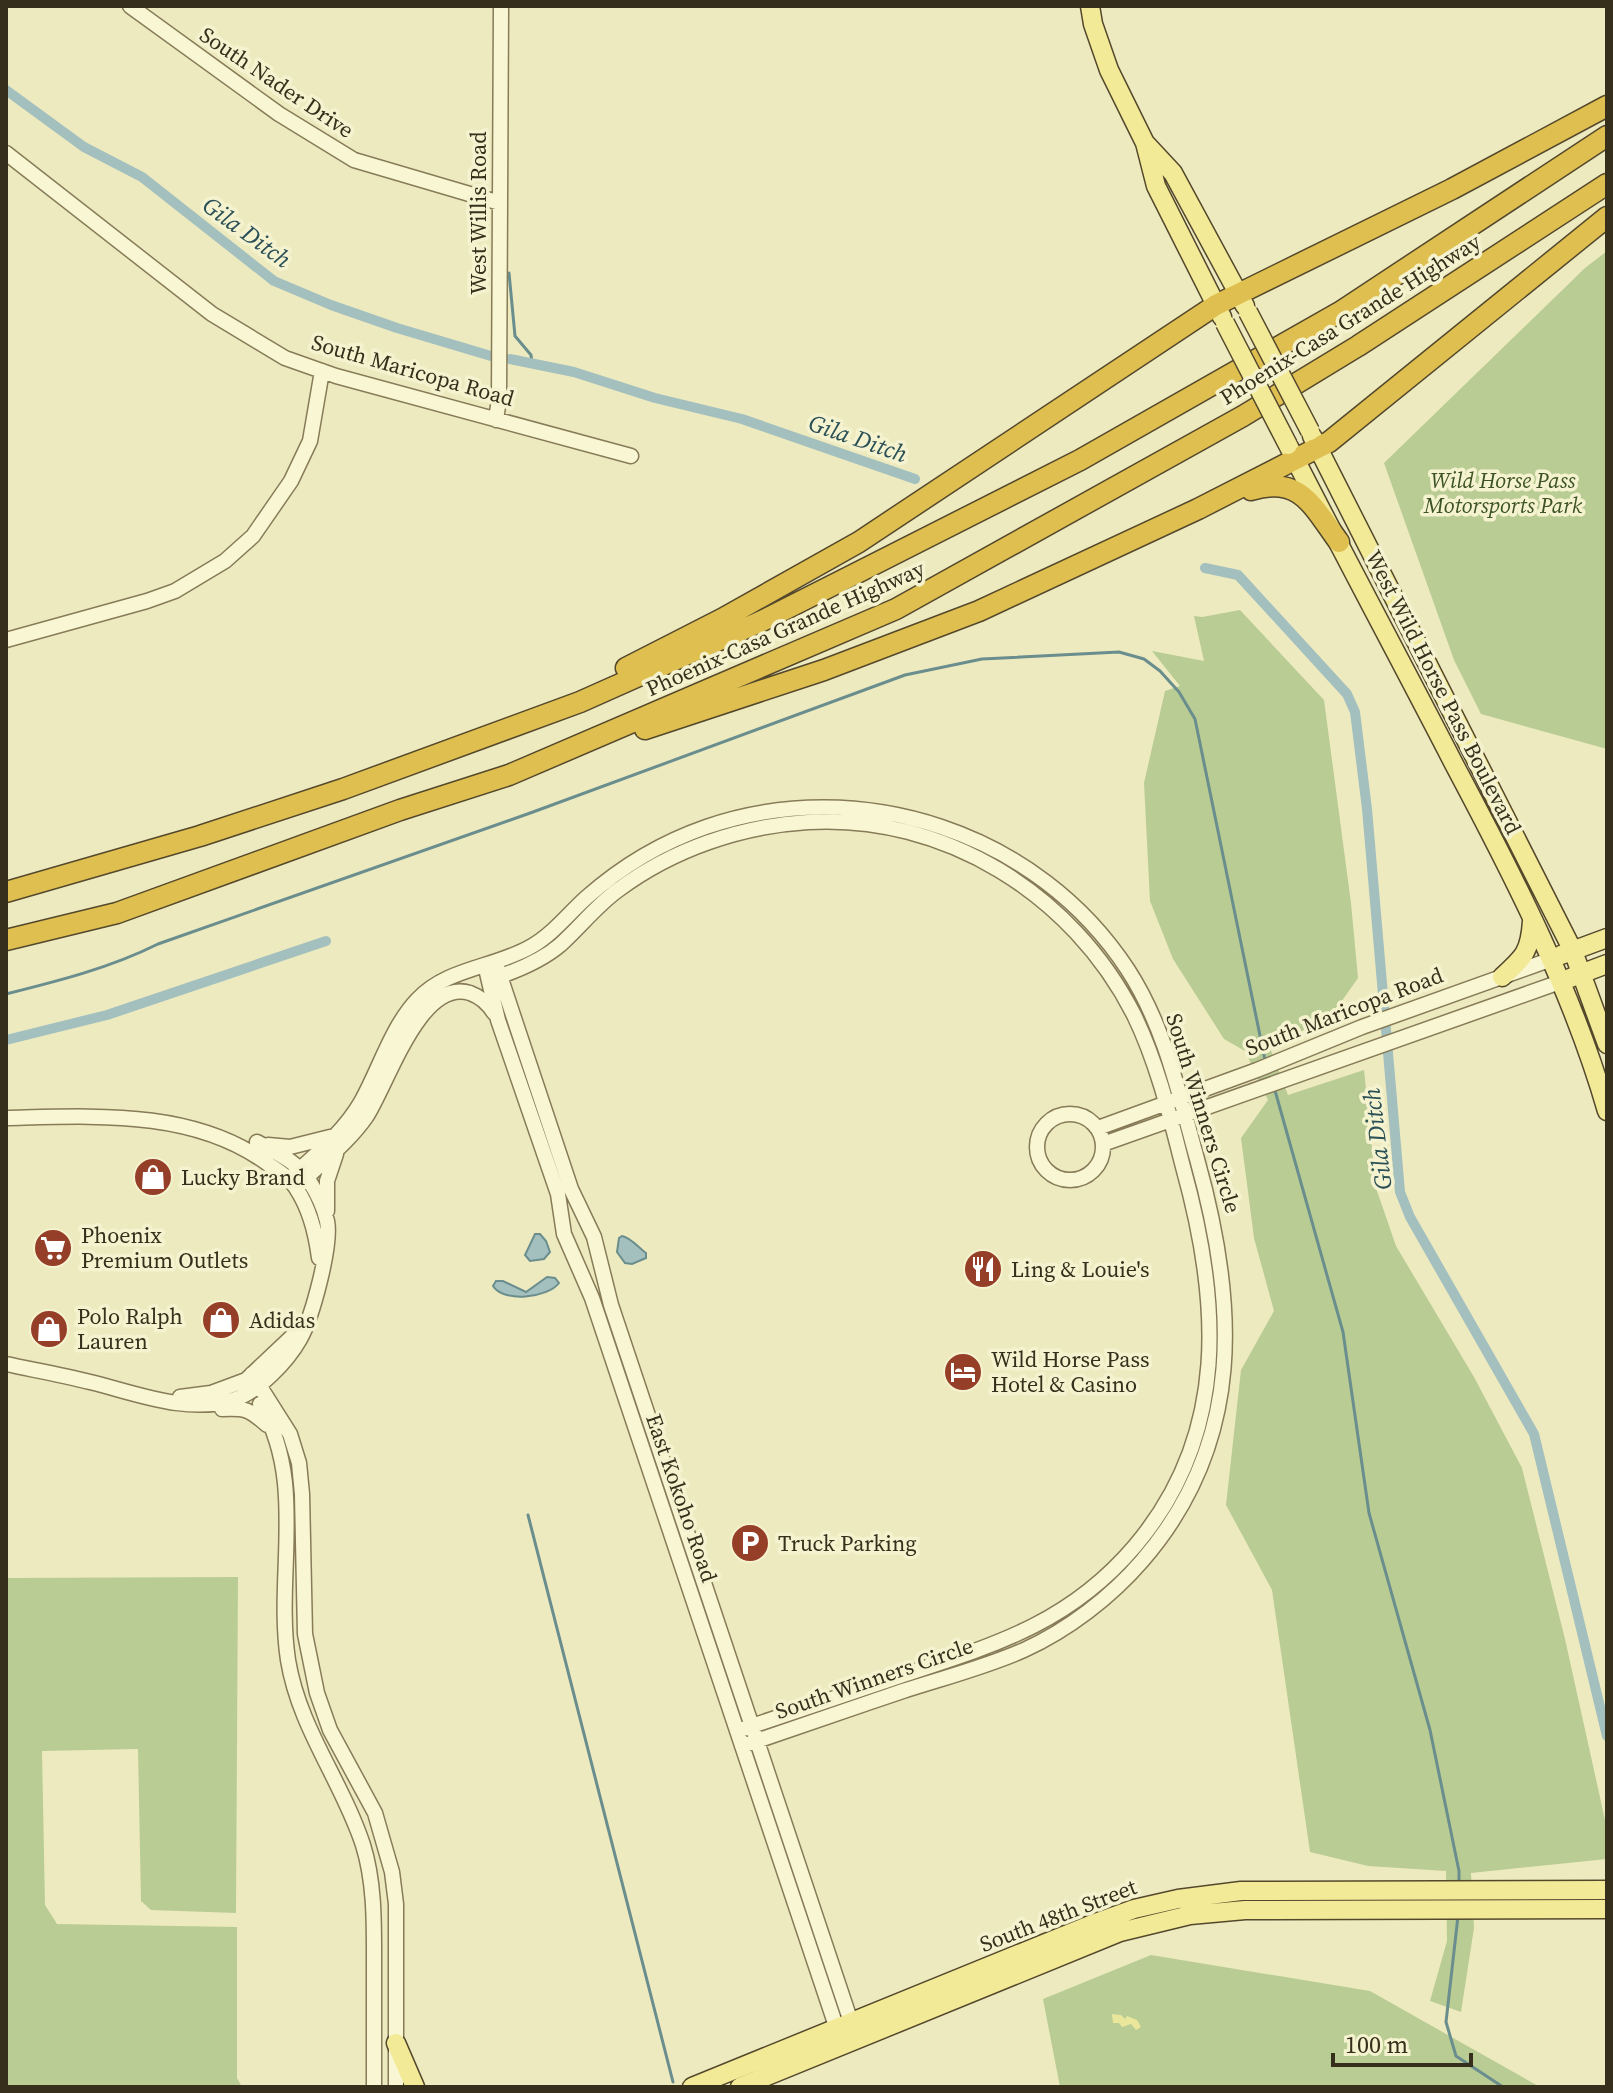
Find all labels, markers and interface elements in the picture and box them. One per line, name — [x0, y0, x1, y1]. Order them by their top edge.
street label: South Nader Drive — [194, 19, 360, 145]
street label: West Willis Road — [463, 131, 493, 295]
water label: Gila Ditch — [196, 189, 298, 275]
street label: Phoenix-Casa Grande Highway — [1214, 226, 1487, 412]
street label: South Maricopa Road — [308, 327, 518, 413]
water label: Gila Ditch — [804, 406, 912, 470]
park label: Wild Horse Pass Motorsports Park — [1423, 465, 1583, 520]
street label: West Wild Horse Pass Boulevard — [1359, 545, 1529, 840]
street label: Phoenix-Casa Grande Highway — [641, 553, 930, 703]
street label: South Maricopa Road — [1241, 959, 1448, 1063]
street label: South Winners Circle — [1159, 1009, 1249, 1217]
water label: Gila Ditch — [1354, 1086, 1400, 1192]
shop icon: Lucky Brand — [132, 1156, 174, 1198]
place label: Lucky Brand — [181, 1162, 305, 1192]
place label: Phoenix Premium Outlets — [81, 1220, 248, 1275]
supermarket icon: Phoenix Premium Outlets — [32, 1227, 74, 1269]
restaurant icon: Ling & Louie's — [962, 1248, 1004, 1290]
place label: Ling & Louie's — [1011, 1254, 1150, 1284]
shop icon: Adidas — [200, 1299, 242, 1341]
place label: Polo Ralph Lauren — [77, 1301, 183, 1356]
place label: Adidas — [249, 1305, 315, 1335]
shop icon: Polo Ralph Lauren — [28, 1308, 70, 1350]
place label: Wild Horse Pass Hotel & Casino — [991, 1344, 1150, 1399]
hotel icon: Wild Horse Pass Hotel & Casino — [942, 1351, 984, 1393]
street label: East Kokoho Road — [639, 1410, 725, 1587]
parking icon: Truck Parking — [729, 1522, 771, 1564]
place label: Truck Parking — [778, 1528, 917, 1558]
street label: South Winners Circle — [771, 1630, 977, 1726]
street label: South 48th Street — [975, 1871, 1142, 1959]
scale bar — [1333, 2017, 1471, 2067]
text: 100 m — [1345, 2028, 1408, 2061]

